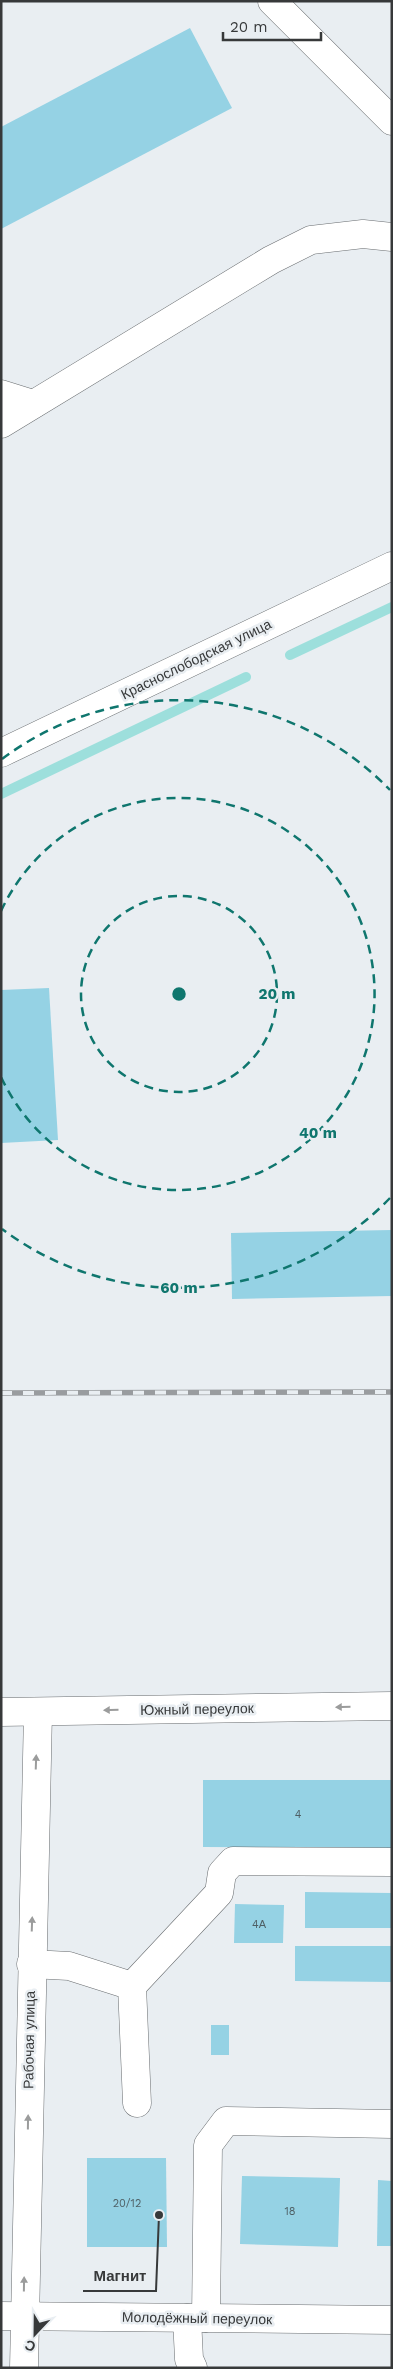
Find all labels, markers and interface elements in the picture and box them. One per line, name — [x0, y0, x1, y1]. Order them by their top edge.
scale bar — [223, 10, 320, 42]
text: 20 m — [230, 18, 268, 36]
street label: Краснослободская улица — [118, 616, 274, 702]
centre of rings — [170, 985, 188, 1003]
text: 20 m — [258, 985, 296, 1003]
text: 40 m — [299, 1124, 337, 1142]
text: 60 m — [160, 1279, 198, 1297]
street label: Южный переулок — [140, 1700, 255, 1718]
one-way arrow — [335, 1703, 351, 1711]
one-way arrow — [102, 1707, 118, 1715]
one-way arrow — [33, 1753, 41, 1769]
house number: 4 — [295, 1808, 302, 1821]
one-way arrow — [28, 1916, 36, 1932]
house number: 4А — [252, 1918, 267, 1931]
street label: Рабочая улица — [20, 1991, 38, 2089]
one-way arrow — [24, 2113, 32, 2129]
house number: 20/12 — [113, 2197, 141, 2210]
house number: 18 — [284, 2205, 296, 2218]
callout: Магнит — [83, 2261, 156, 2291]
text: Магнит — [94, 2267, 146, 2285]
one-way arrow — [21, 2276, 29, 2292]
north arrow — [10, 2309, 60, 2359]
street label: Молодёжный переулок — [122, 2309, 273, 2327]
text: С — [22, 2337, 38, 2355]

